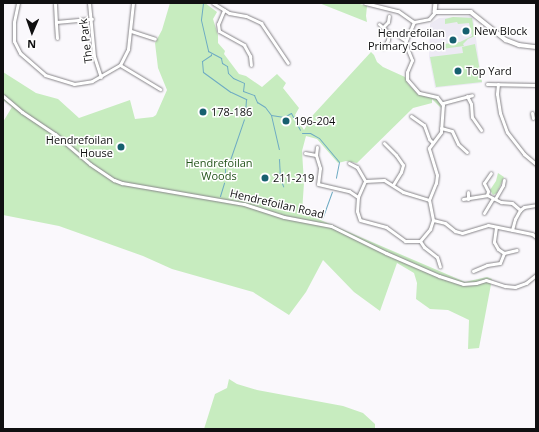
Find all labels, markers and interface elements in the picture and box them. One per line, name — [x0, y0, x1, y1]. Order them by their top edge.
north arrow — [12, 12, 52, 52]
street label: The Park — [77, 18, 95, 64]
place label: New Block — [474, 24, 527, 38]
marker: New Block — [461, 26, 471, 36]
place label: Hendrefoilan Primary School — [368, 27, 445, 53]
marker: Hendrefoilan Primary School — [448, 35, 458, 45]
text: N — [27, 37, 36, 52]
place label: Top Yard — [466, 64, 512, 78]
marker: Top Yard — [453, 66, 463, 76]
place label: 178-186 — [211, 105, 252, 119]
marker: 178-186 — [198, 107, 208, 117]
place label: 196-204 — [294, 114, 335, 128]
marker: 196-204 — [281, 116, 291, 126]
place label: Hendrefoilan House — [46, 134, 113, 160]
marker: Hendrefoilan House — [116, 142, 126, 152]
park label: Hendrefoilan Woods — [185, 157, 253, 183]
place label: 211-219 — [273, 171, 314, 185]
marker: 211-219 — [260, 173, 270, 183]
street label: Hendrefoilan Road — [229, 187, 325, 221]

